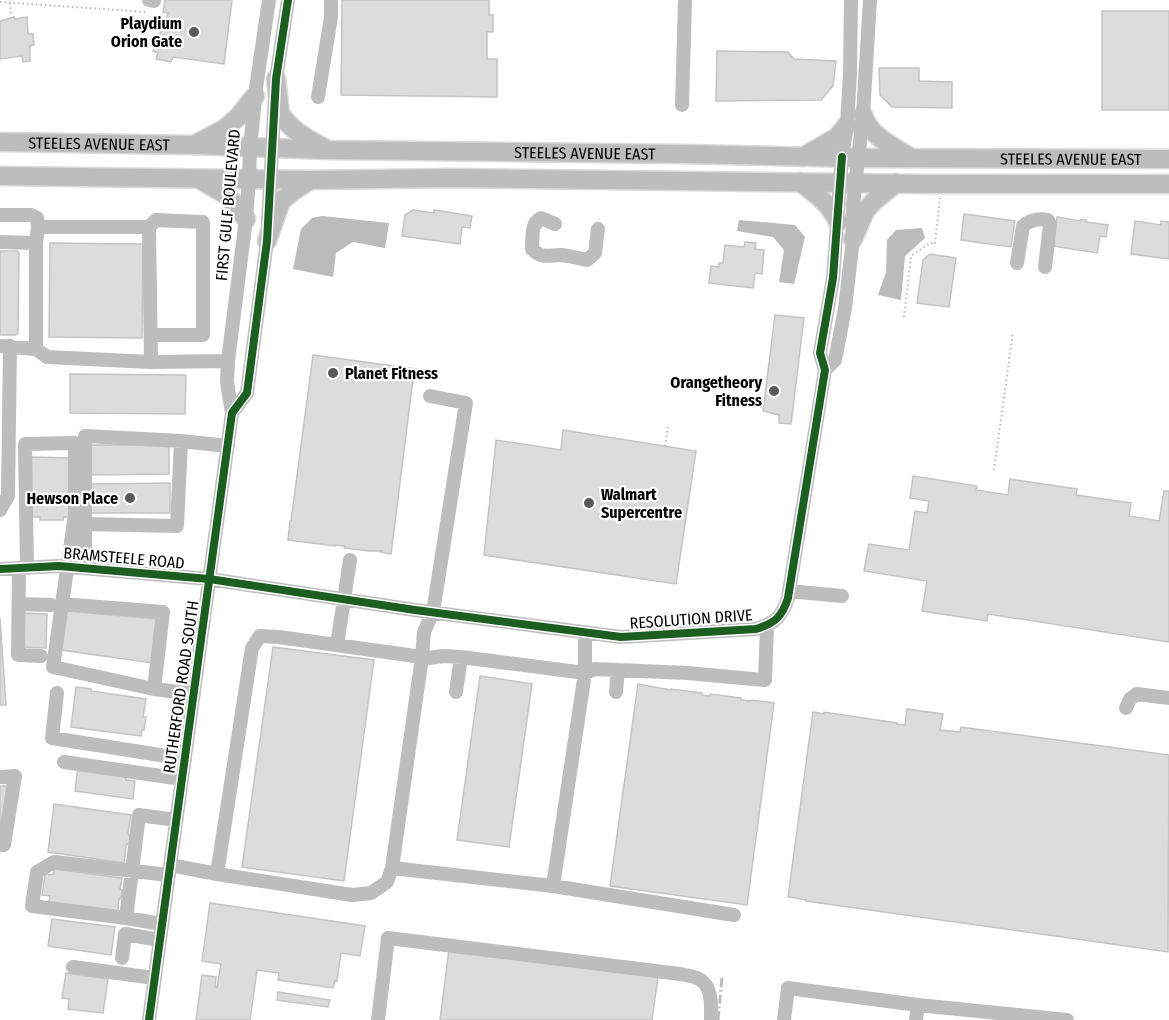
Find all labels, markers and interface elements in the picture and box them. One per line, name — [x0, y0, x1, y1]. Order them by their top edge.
place label: Playdium Orion Gate — [111, 14, 182, 51]
marker: Playdium Orion Gate — [187, 25, 201, 39]
street label: FIRST GULF BOULEVARD — [212, 128, 244, 282]
street label: STEELES AVENUE EAST — [28, 133, 170, 154]
street label: STEELES AVENUE EAST — [514, 143, 656, 163]
street label: STEELES AVENUE EAST — [1000, 149, 1142, 168]
place label: Planet Fitness — [345, 364, 438, 383]
marker: Planet Fitness — [326, 366, 340, 380]
place label: Orangetheory Fitness — [670, 373, 762, 410]
marker: Orangetheory Fitness — [767, 384, 781, 398]
place label: Walmart Supercentre — [601, 485, 682, 522]
place label: Hewson Place — [26, 489, 118, 508]
marker: Hewson Place — [123, 491, 137, 505]
marker: Walmart Supercentre — [582, 496, 596, 510]
street label: BRAMSTEELE ROAD — [63, 543, 185, 573]
street label: RUTHERFORD ROAD SOUTH — [159, 599, 203, 775]
street label: RESOLUTION DRIVE — [629, 605, 753, 633]

